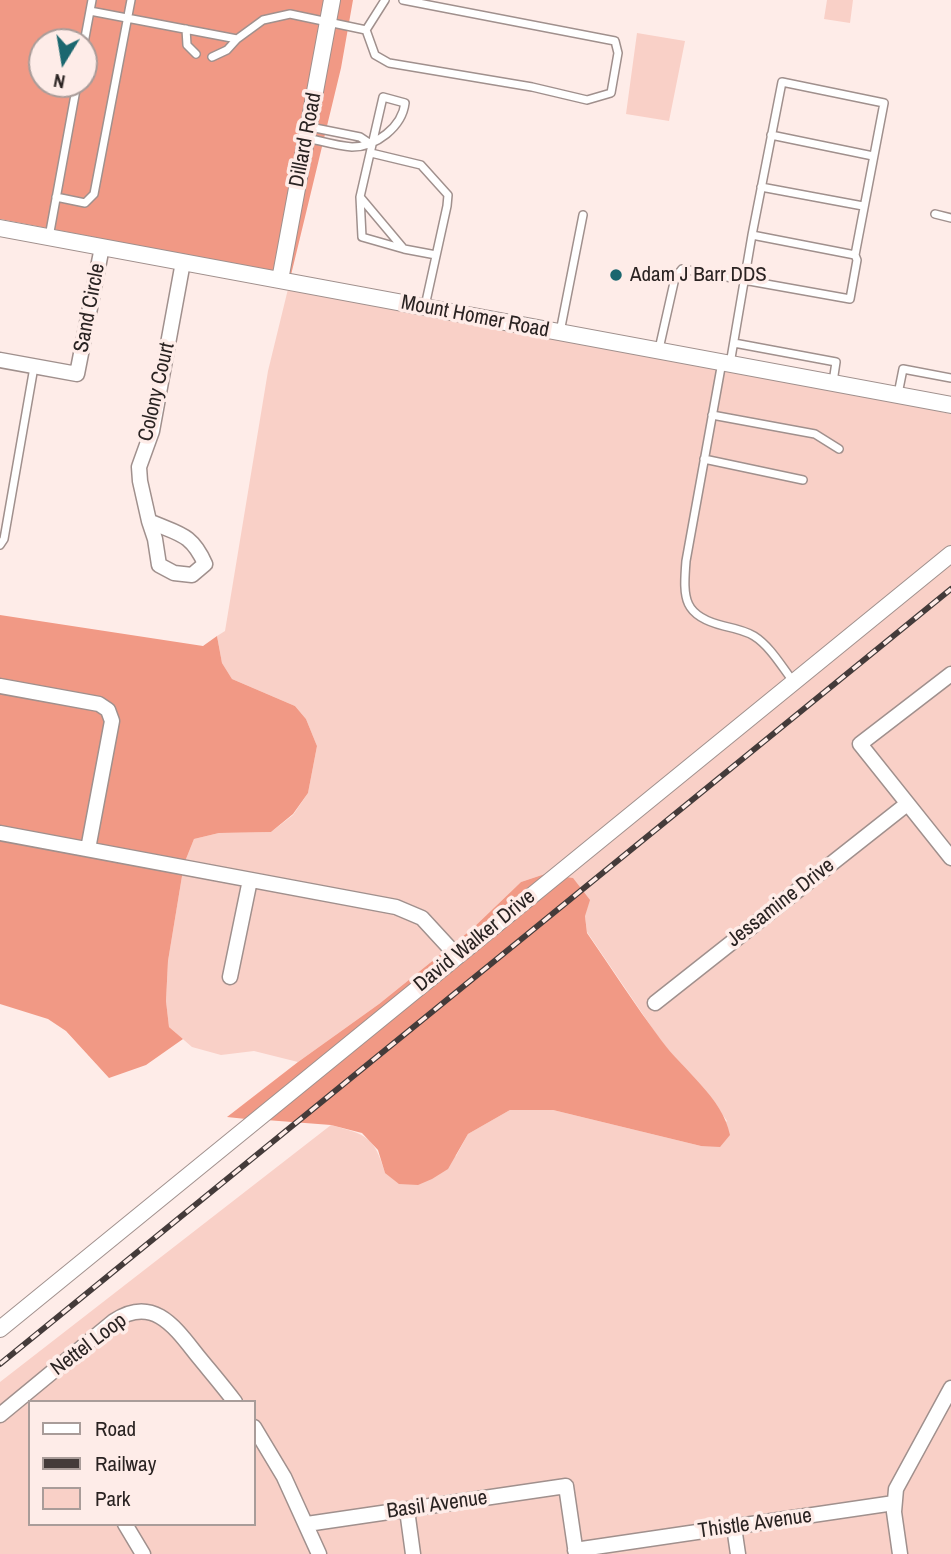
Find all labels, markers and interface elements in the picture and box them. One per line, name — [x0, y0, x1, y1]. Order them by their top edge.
north arrow — [28, 28, 98, 98]
text: N — [51, 68, 67, 95]
street label: Dillard Road — [285, 91, 327, 189]
street label: Sand Circle — [69, 261, 111, 355]
place label: Adam J Barr DDS — [630, 262, 767, 288]
marker: Adam J Barr DDS — [608, 267, 624, 283]
street label: Mount Homer Road — [399, 290, 551, 344]
street label: Colony Court — [133, 340, 181, 444]
street label: Jessamine Drive — [722, 853, 840, 953]
street label: David Walker Drive — [409, 884, 541, 998]
street label: Nettel Loop — [46, 1308, 132, 1382]
legend — [28, 1400, 256, 1526]
text: Road — [95, 1414, 136, 1443]
text: Railway — [95, 1449, 156, 1478]
text: Park — [95, 1484, 130, 1513]
street label: Basil Avenue — [385, 1485, 489, 1525]
street label: Thistle Avenue — [697, 1504, 813, 1544]

